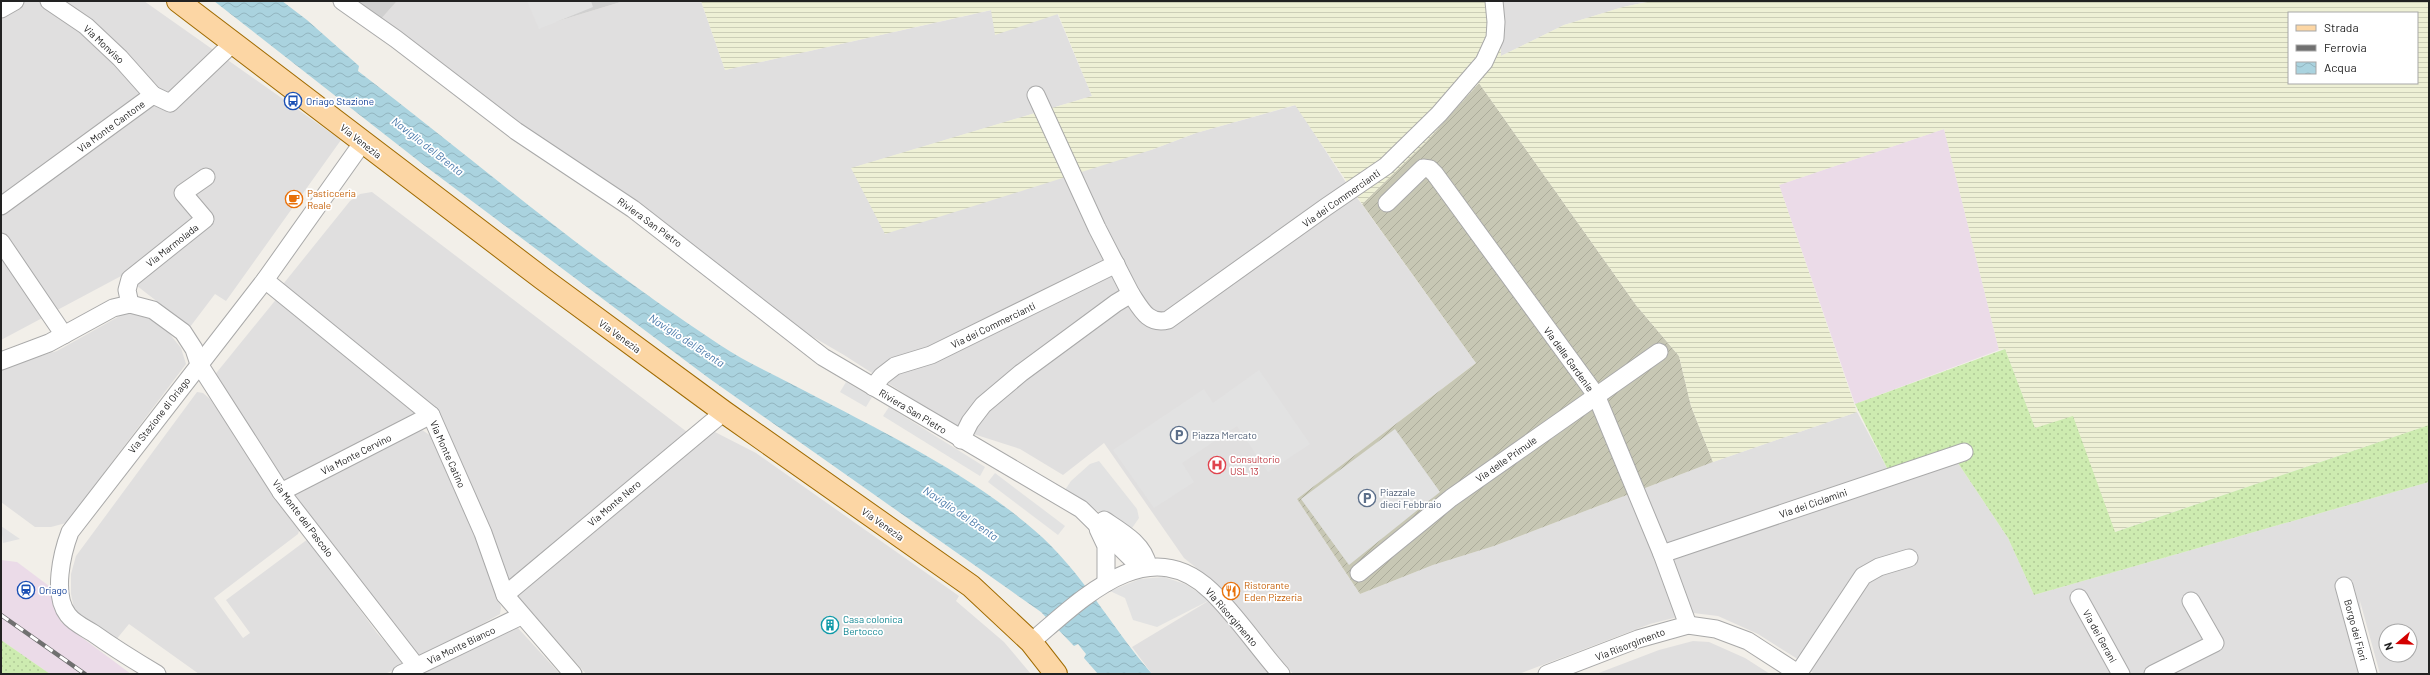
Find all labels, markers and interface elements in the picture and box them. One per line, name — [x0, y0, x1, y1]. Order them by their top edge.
legend — [2288, 12, 2418, 84]
text: Strada — [2324, 20, 2359, 34]
street label: Via Monviso — [81, 22, 127, 66]
text: Ferrovia — [2324, 40, 2367, 54]
text: Acqua — [2324, 60, 2357, 74]
bus stop icon: Oriago Stazione — [283, 91, 303, 111]
place label: Oriago Stazione — [306, 95, 374, 107]
street label: Via Monte Cantone — [75, 98, 147, 154]
water label: Naviglio del Brenta — [390, 114, 467, 178]
street label: Via Venezia — [338, 121, 384, 161]
street label: Via dei Commercianti — [1300, 167, 1382, 229]
place label: Pasticceria Reale — [307, 187, 356, 211]
cafe icon: Pasticceria Reale — [284, 189, 304, 209]
street label: Riviera San Pietro — [615, 195, 685, 249]
street label: Via Marmolada — [143, 221, 201, 269]
street label: Via dei Commercianti — [949, 299, 1037, 351]
water label: Naviglio del Brenta — [647, 311, 727, 369]
street label: Via Venezia — [597, 317, 643, 355]
street label: Via delle Gardenie — [1541, 324, 1597, 394]
street label: Via Stazione di Oriago — [125, 374, 193, 456]
street label: Riviera San Pietro — [877, 386, 949, 436]
street label: Via Monte Catino — [428, 418, 468, 490]
parking icon: Piazza Mercato — [1169, 425, 1189, 445]
place label: Piazza Mercato — [1192, 429, 1257, 441]
street label: Via Monte Cervino — [319, 431, 393, 477]
street label: Via delle Primule — [1473, 434, 1539, 484]
place label: Consultorio USL 13 — [1230, 453, 1280, 477]
hospital icon: Consultorio USL 13 — [1207, 455, 1227, 475]
street label: Via Monte del Pascolo — [270, 477, 336, 559]
street label: Via Monte Nero — [585, 477, 643, 529]
water label: Naviglio del Brenta — [921, 483, 1001, 543]
place label: Piazzale dieci Febbraio — [1380, 486, 1441, 510]
street label: Via dei Ciclamini — [1778, 486, 1848, 520]
parking icon: Piazzale dieci Febbraio — [1357, 488, 1377, 508]
street label: Via Venezia — [859, 505, 907, 543]
place label: Ristorante Eden Pizzeria — [1244, 579, 1302, 603]
station icon: Oriago — [16, 580, 36, 600]
restaurant icon: Ristorante Eden Pizzeria — [1221, 581, 1241, 601]
place label: Oriago — [39, 584, 67, 596]
street label: Via Risorgimento — [1203, 585, 1261, 649]
street label: Borgo dei Fiori — [2342, 598, 2370, 662]
street label: Via dei Gerani — [2080, 607, 2120, 665]
place label: Casa colonica Bertocco — [843, 613, 903, 637]
building icon: Casa colonica Bertocco — [820, 615, 840, 635]
street label: Via Monte Bianco — [425, 623, 497, 667]
north arrow — [2378, 623, 2418, 663]
street label: Via Risorgimento — [1593, 625, 1667, 663]
text: N — [2381, 641, 2395, 652]

